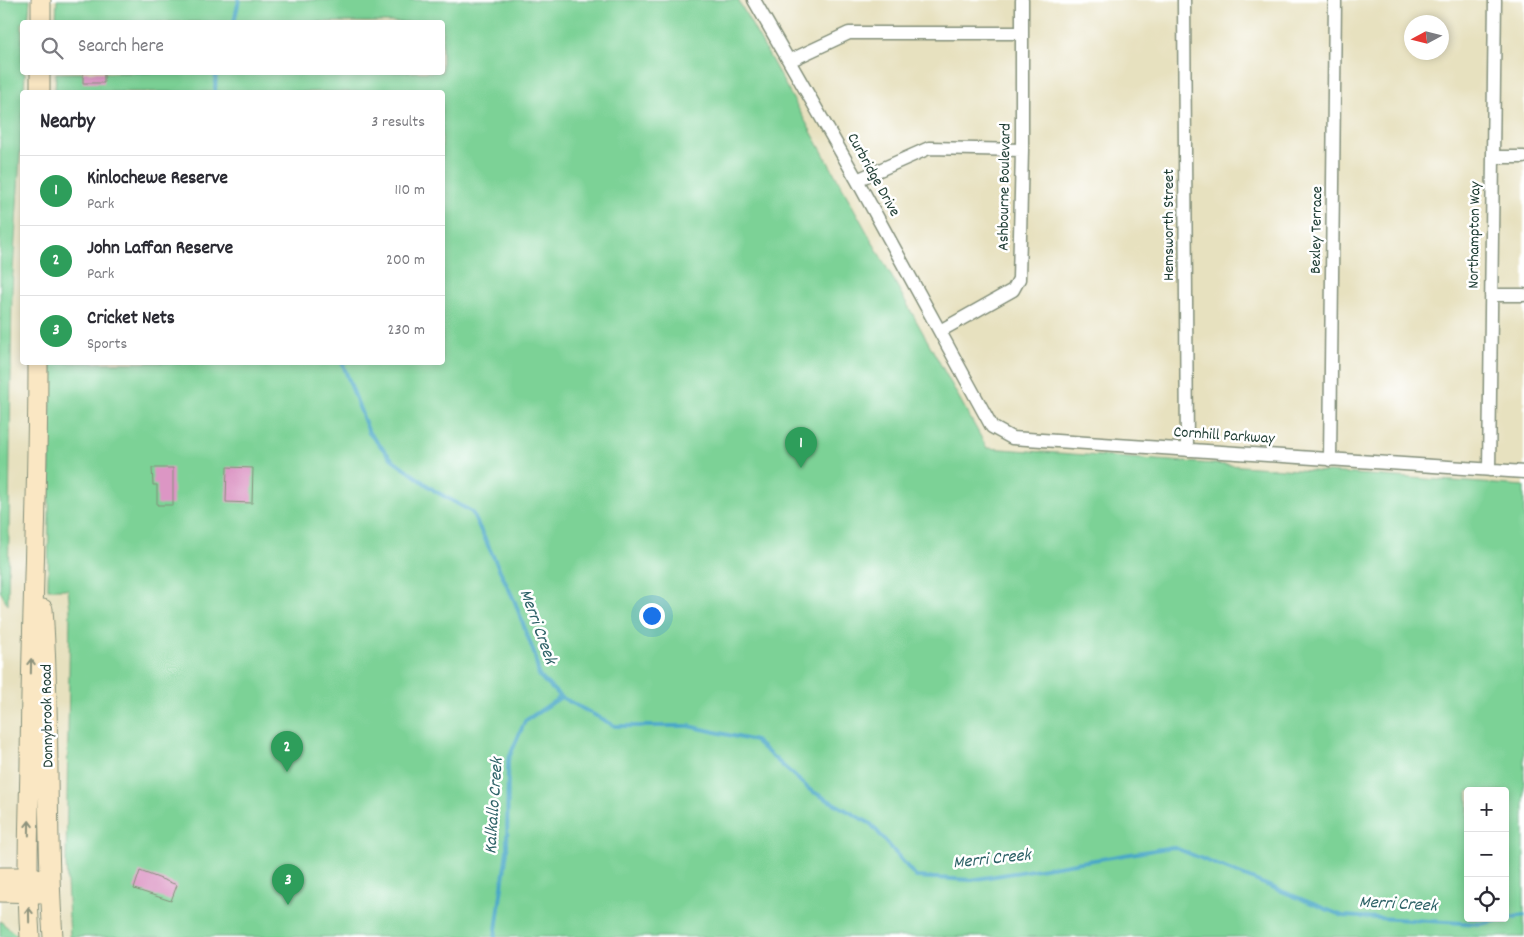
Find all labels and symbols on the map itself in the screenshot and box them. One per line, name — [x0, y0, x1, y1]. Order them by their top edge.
north arrow — [1404, 15, 1449, 60]
street label: Ashbourne Boulevard — [992, 123, 1018, 251]
street label: Curbridge Drive — [841, 129, 905, 221]
street label: Hemsworth Street — [1158, 169, 1181, 281]
street label: Northampton Way — [1463, 181, 1487, 289]
street label: Bexley Terrace — [1305, 186, 1329, 274]
street label: Cornhill Parkway — [1173, 421, 1276, 451]
pin: 1 — [785, 427, 817, 468]
water label: Merri Creek — [512, 586, 563, 669]
your location — [639, 603, 665, 629]
one-way arrow — [26, 658, 36, 674]
street label: Donnybrook Road — [36, 664, 60, 768]
pin: 2 — [271, 731, 303, 772]
water label: Kalkallo Creek — [479, 755, 511, 855]
one-way arrow — [24, 821, 34, 837]
water label: Merri Creek — [952, 843, 1034, 877]
pin: 3 — [272, 864, 304, 905]
water label: Merri Creek — [1358, 890, 1439, 920]
one-way arrow — [24, 907, 34, 924]

